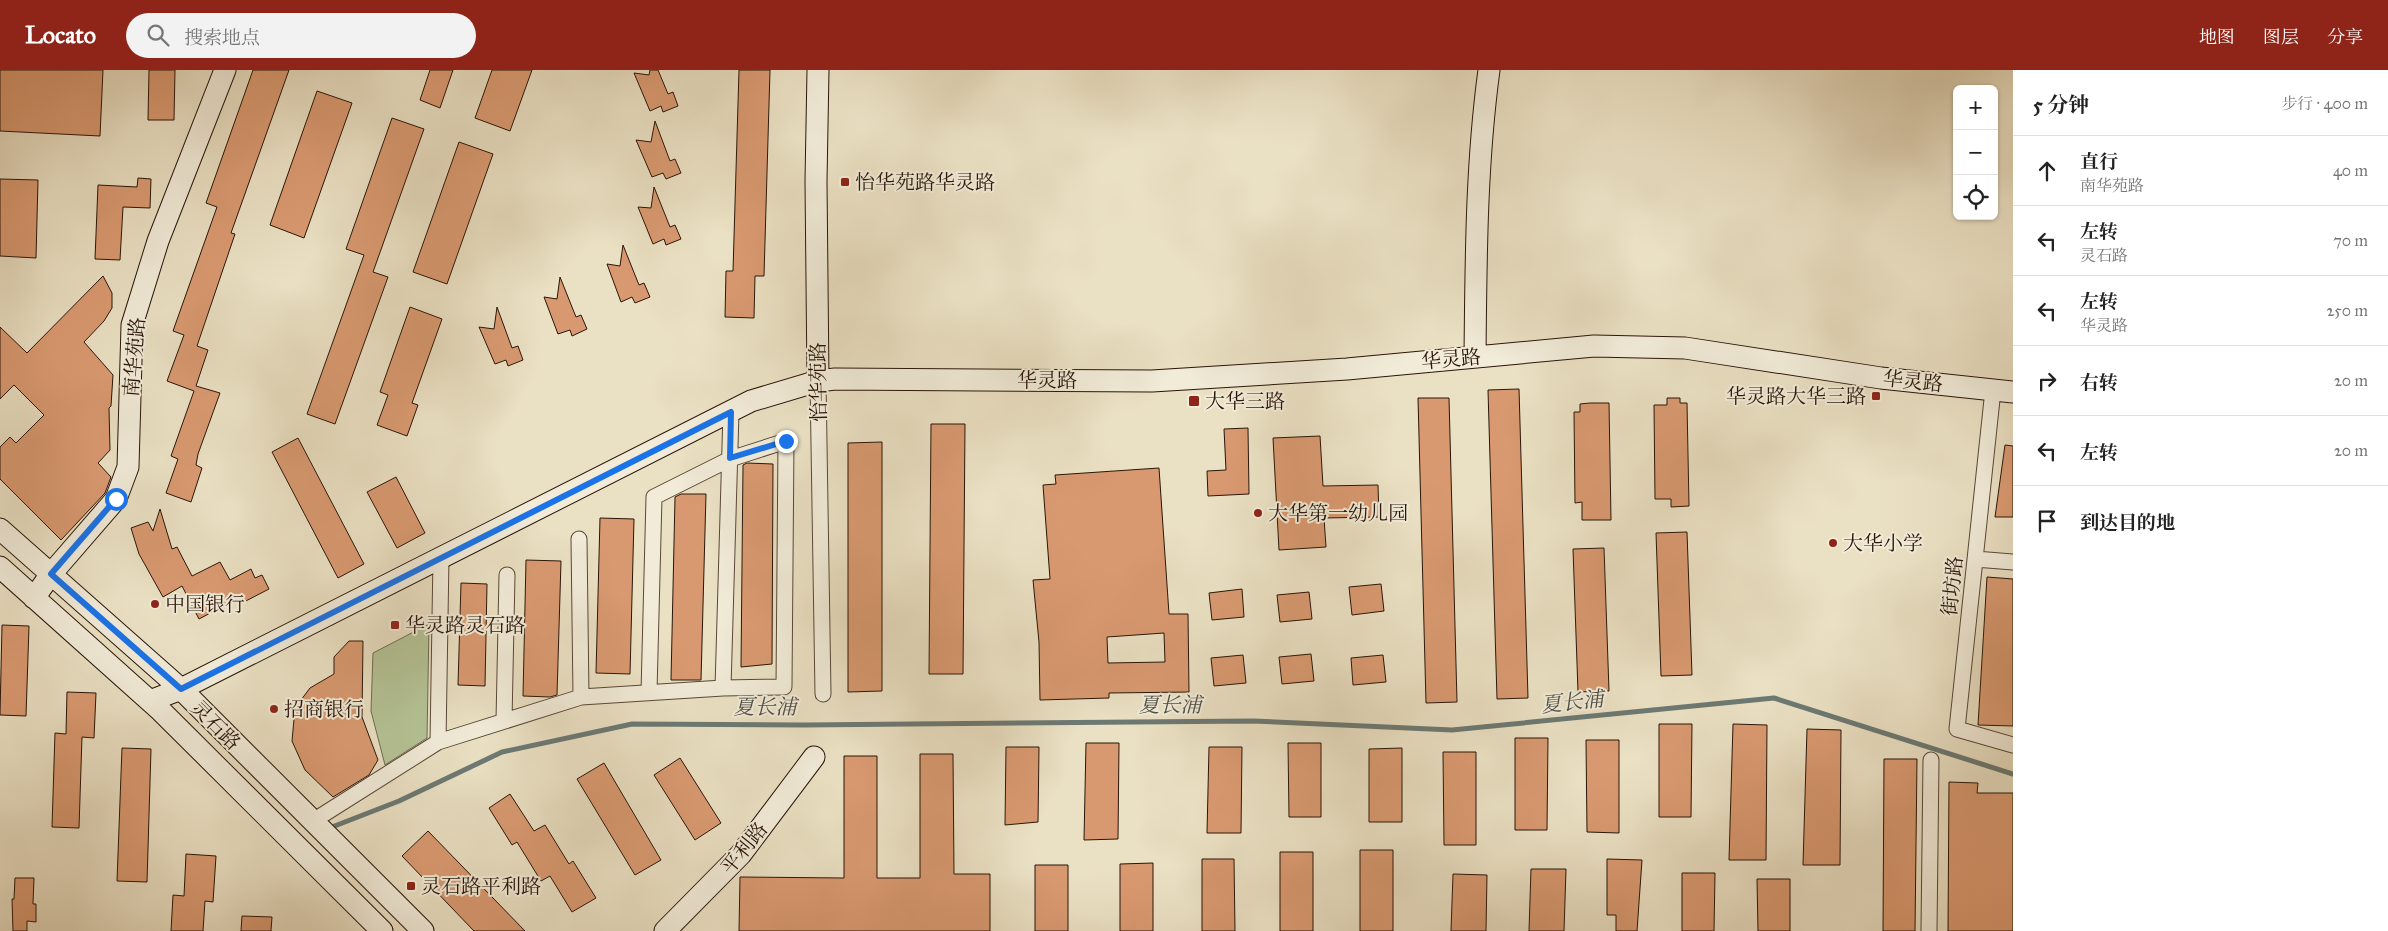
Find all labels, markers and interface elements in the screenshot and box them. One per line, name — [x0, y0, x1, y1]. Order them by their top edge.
search box — [126, 13, 476, 58]
text: Locato — [25, 20, 96, 50]
icon: search — [144, 21, 172, 49]
text: 搜索地点 — [184, 26, 260, 49]
text: 地图 — [2199, 26, 2235, 48]
text: 图层 — [2263, 26, 2299, 48]
text: 分享 — [2327, 26, 2363, 48]
map controls — [1953, 85, 1998, 220]
button: + — [1953, 85, 1998, 130]
text: 5 分钟 — [2033, 92, 2089, 118]
text: 步行 · 400 m — [2281, 94, 2368, 113]
button: − — [1953, 130, 1998, 175]
text: 直行 — [2080, 150, 2118, 173]
icon: ahead — [2033, 157, 2061, 185]
text: 40 m — [2333, 161, 2368, 180]
place label: 怡华苑路华灵路 — [855, 170, 995, 194]
button: locate — [1953, 175, 1998, 220]
marker: 怡华苑路华灵路 — [839, 176, 851, 188]
text: 南华苑路 — [2080, 176, 2144, 195]
text: 左转 — [2080, 220, 2118, 243]
icon: left — [2033, 227, 2061, 255]
text: 70 m — [2333, 231, 2368, 250]
text: 灵石路 — [2080, 246, 2128, 265]
text: 左转 — [2080, 290, 2118, 313]
icon: left — [2033, 297, 2061, 325]
text: 250 m — [2327, 301, 2368, 320]
street label: 南华苑路 — [119, 316, 149, 398]
text: 华灵路 — [2080, 316, 2128, 335]
street label: 怡华苑路 — [805, 342, 831, 422]
street label: 华灵路 — [1420, 344, 1482, 374]
street label: 华灵路 — [1882, 366, 1944, 396]
icon: right — [2033, 367, 2061, 395]
street label: 华灵路 — [1017, 368, 1077, 392]
text: 右转 — [2080, 371, 2118, 394]
text: 20 m — [2334, 371, 2368, 390]
place label: 华灵路大华三路 — [1726, 384, 1866, 408]
place label: 大华三路 — [1205, 389, 1285, 413]
marker: 华灵路大华三路 — [1870, 390, 1882, 402]
marker: 大华三路 — [1187, 394, 1201, 408]
route end — [775, 430, 798, 453]
icon: left — [2033, 437, 2061, 465]
text: 左转 — [2080, 441, 2118, 464]
text: 20 m — [2334, 441, 2368, 460]
route start — [105, 488, 128, 511]
place label: 大华第一幼儿园 — [1268, 501, 1408, 525]
marker: 大华第一幼儿园 — [1252, 507, 1264, 519]
icon: arrive — [2033, 507, 2061, 535]
text: 到达目的地 — [2080, 511, 2175, 534]
place label: 大华小学 — [1843, 531, 1923, 555]
marker: 大华小学 — [1827, 537, 1839, 549]
street label: 街坊路 — [1937, 555, 1967, 617]
place label: 中国银行 — [165, 592, 245, 616]
marker: 中国银行 — [149, 598, 161, 610]
place label: 华灵路灵石路 — [405, 613, 525, 637]
marker: 华灵路灵石路 — [389, 619, 401, 631]
water label: 夏长浦 — [1539, 685, 1608, 718]
water label: 夏长浦 — [1139, 692, 1204, 718]
water label: 夏长浦 — [734, 694, 799, 720]
street label: 灵石路 — [186, 695, 246, 755]
place label: 招商银行 — [284, 697, 364, 721]
marker: 招商银行 — [268, 703, 280, 715]
street label: 平利路 — [716, 817, 772, 879]
place label: 灵石路平利路 — [421, 874, 541, 898]
marker: 灵石路平利路 — [405, 880, 417, 892]

